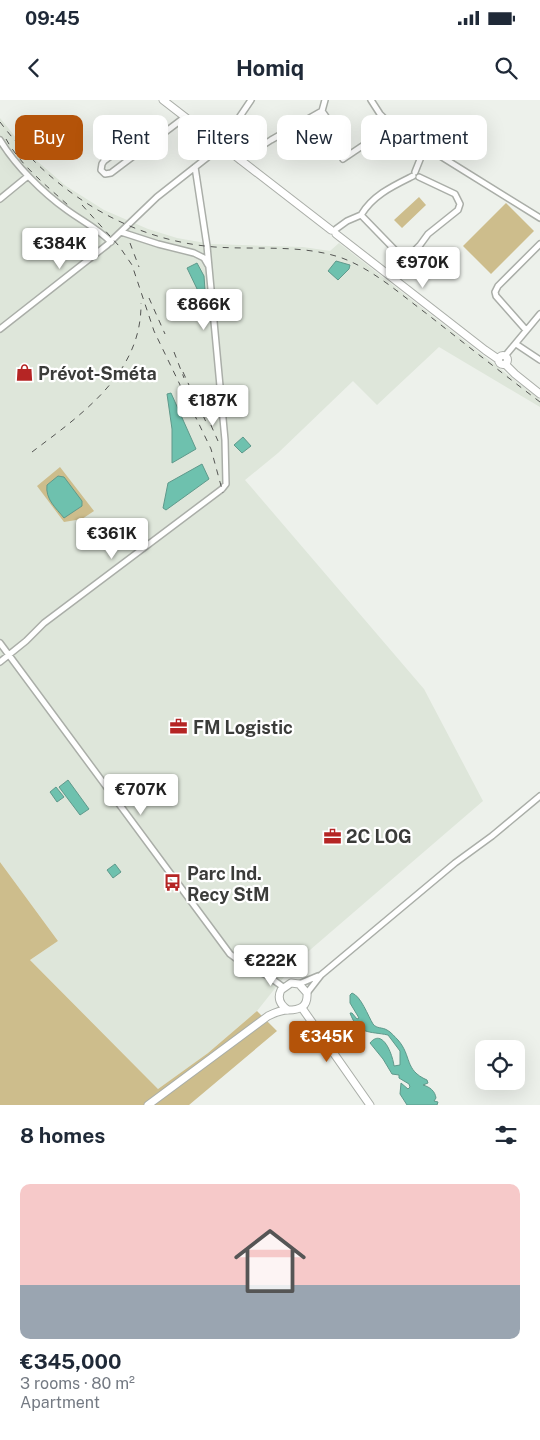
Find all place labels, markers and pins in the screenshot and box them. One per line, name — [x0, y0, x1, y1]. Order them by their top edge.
pin: €384K — [25, 228, 95, 270]
pin: €970K — [388, 246, 458, 289]
pin: €866K — [169, 288, 239, 331]
shop icon: Prévot-Sméta — [14, 363, 34, 383]
place label: Prévot-Sméta — [38, 363, 157, 384]
pin: €187K — [178, 384, 248, 427]
pin: €361K — [77, 518, 147, 560]
office icon: FM Logistic — [169, 717, 189, 737]
place label: FM Logistic — [193, 717, 293, 738]
pin: €707K — [106, 774, 176, 816]
office icon: 2C LOG — [322, 826, 342, 846]
place label: 2C LOG — [346, 826, 412, 847]
place label: Parc Ind. Recy StM — [187, 863, 269, 905]
bus stop icon: Parc Ind. Recy StM — [163, 873, 183, 893]
pin: €222K — [236, 944, 306, 987]
pin: €345K — [292, 1020, 362, 1063]

